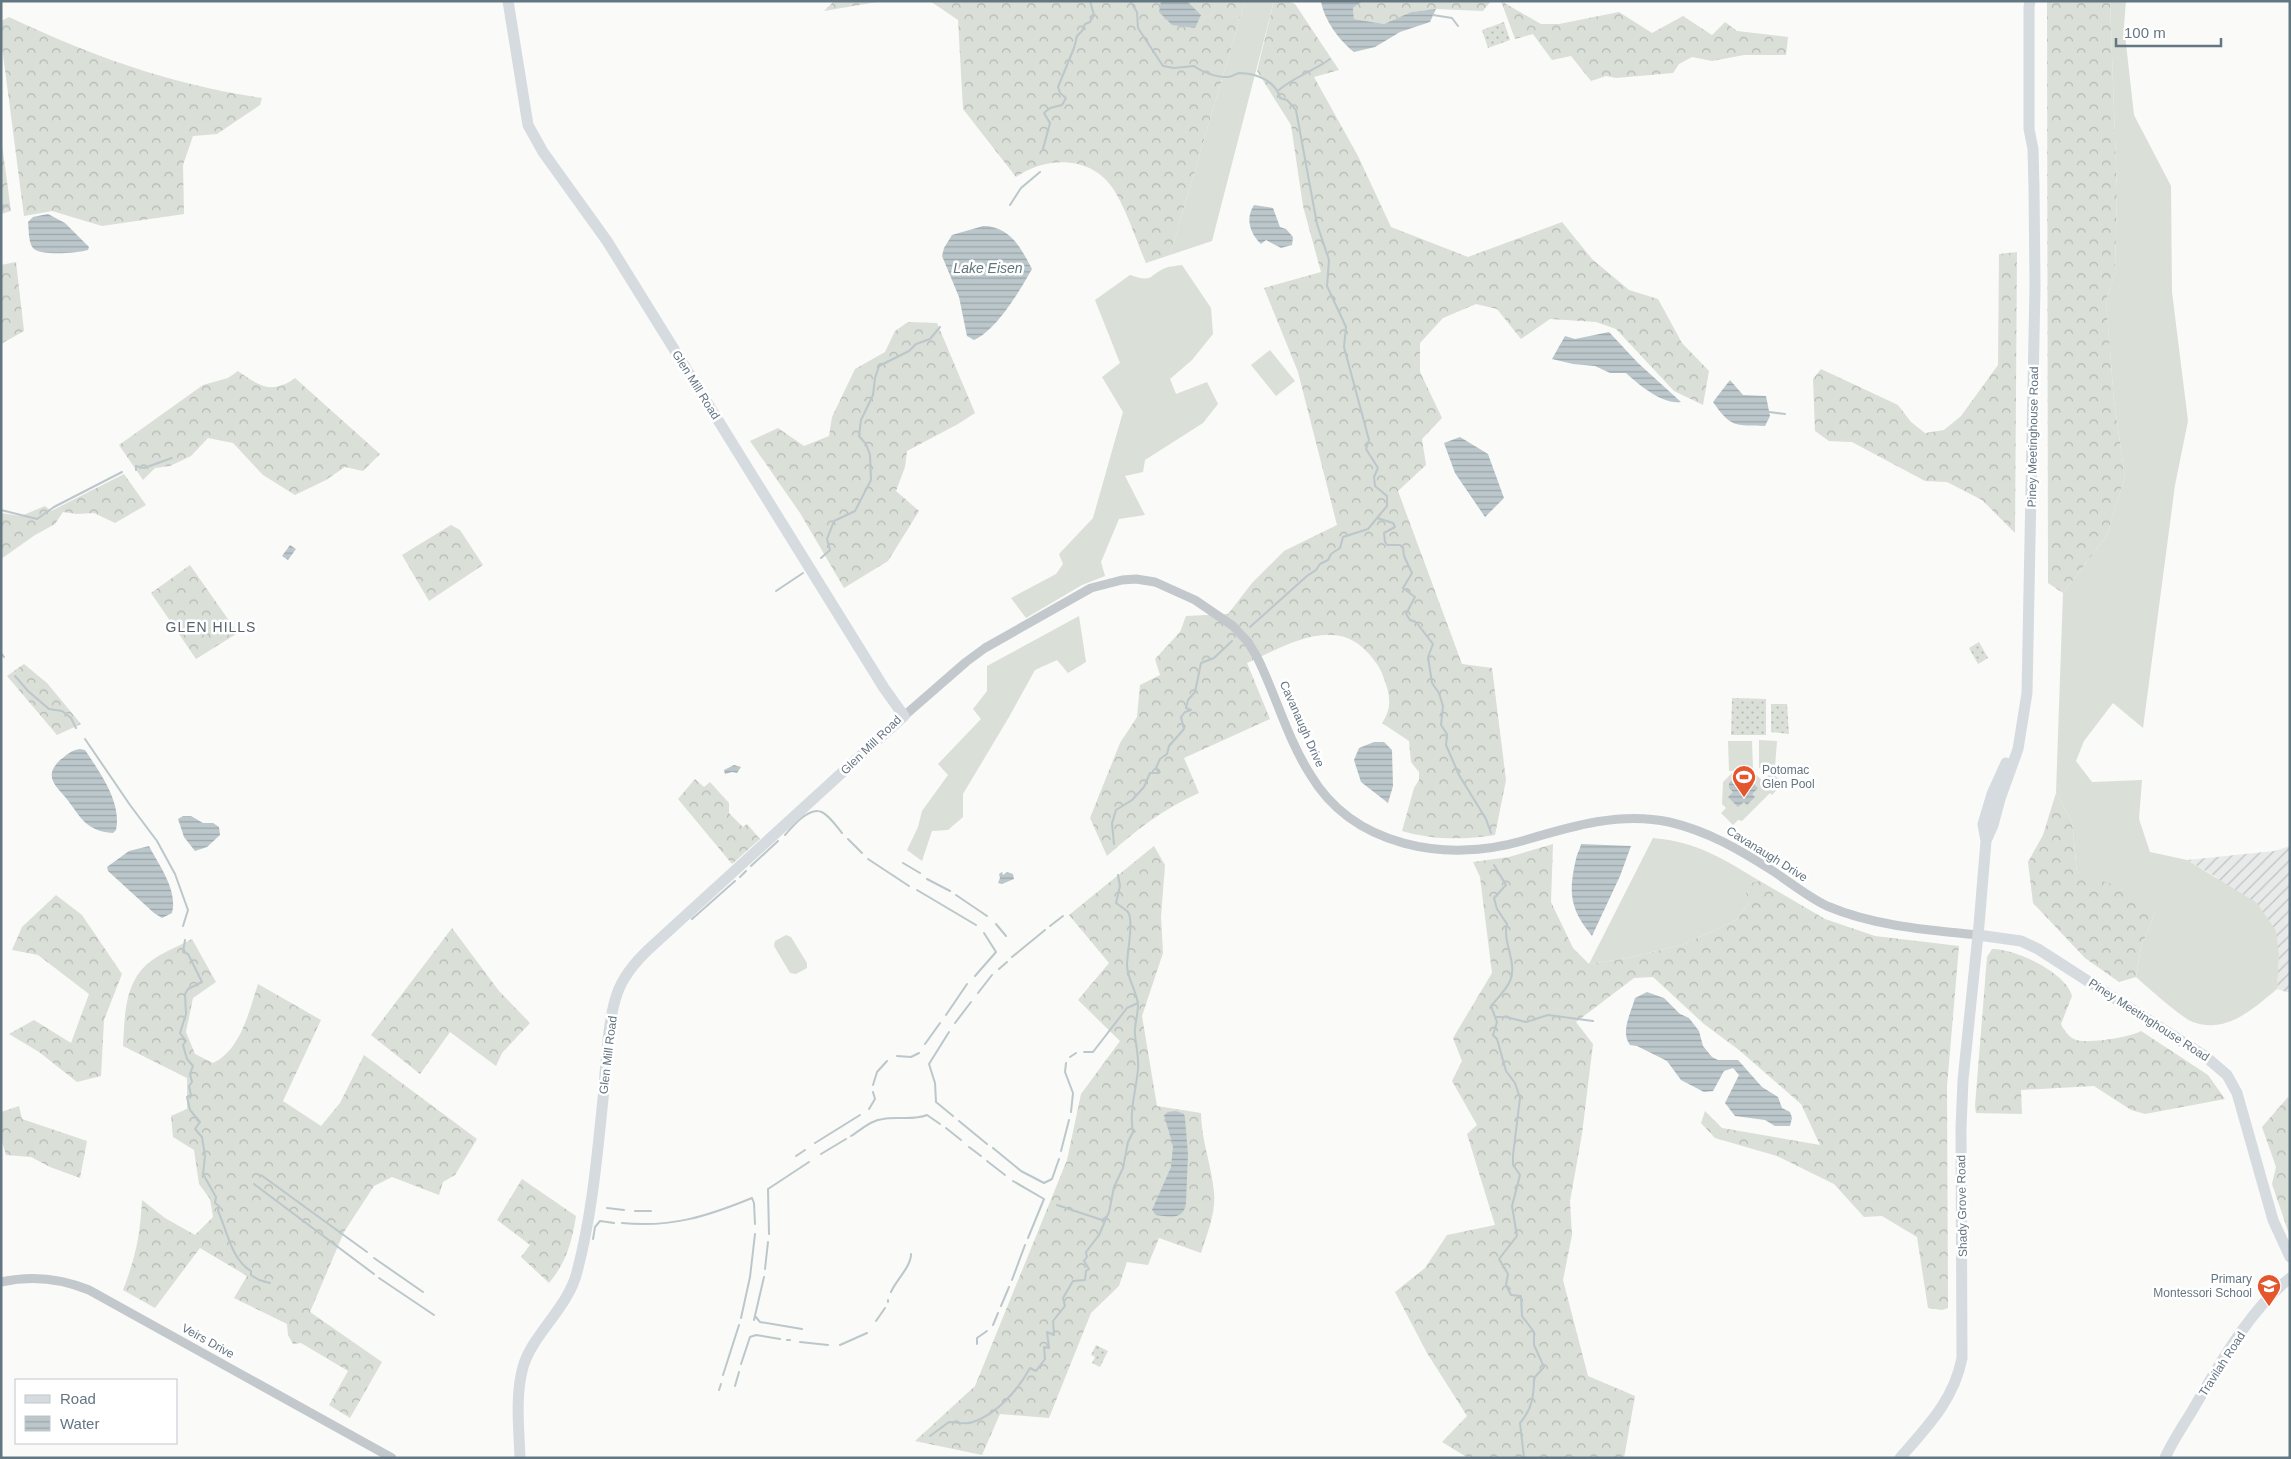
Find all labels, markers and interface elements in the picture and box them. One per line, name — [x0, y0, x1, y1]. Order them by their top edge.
scale bar — [2116, 15, 2221, 47]
text: 100 m — [2124, 24, 2166, 41]
water label: Lake Eisen — [953, 260, 1023, 276]
street label: Glen Mill Road — [669, 348, 723, 422]
street label: Piney Meetinghouse Road — [2025, 367, 2041, 507]
district label: GLEN HILLS — [166, 619, 256, 635]
street label: Cavanaugh Drive — [1277, 679, 1327, 769]
street label: Glen Mill Road — [838, 713, 904, 777]
place label: Potomac Glen Pool — [1762, 763, 1815, 791]
sports icon: Potomac Glen Pool — [1731, 764, 1757, 798]
street label: Cavanaugh Drive — [1724, 823, 1810, 885]
street label: Piney Meetinghouse Road — [2086, 976, 2212, 1064]
street label: Glen Mill Road — [596, 1015, 620, 1095]
street label: Shady Grove Road — [1954, 1155, 1970, 1257]
place label: Primary Montessori School — [2153, 1272, 2252, 1300]
school or university icon: Primary Montessori School — [2256, 1273, 2282, 1307]
street label: Veirs Drive — [179, 1321, 237, 1361]
street label: Travilah Road — [2196, 1329, 2248, 1399]
legend — [15, 1379, 178, 1444]
text: Road — [60, 1390, 96, 1407]
text: Water — [60, 1415, 99, 1432]

